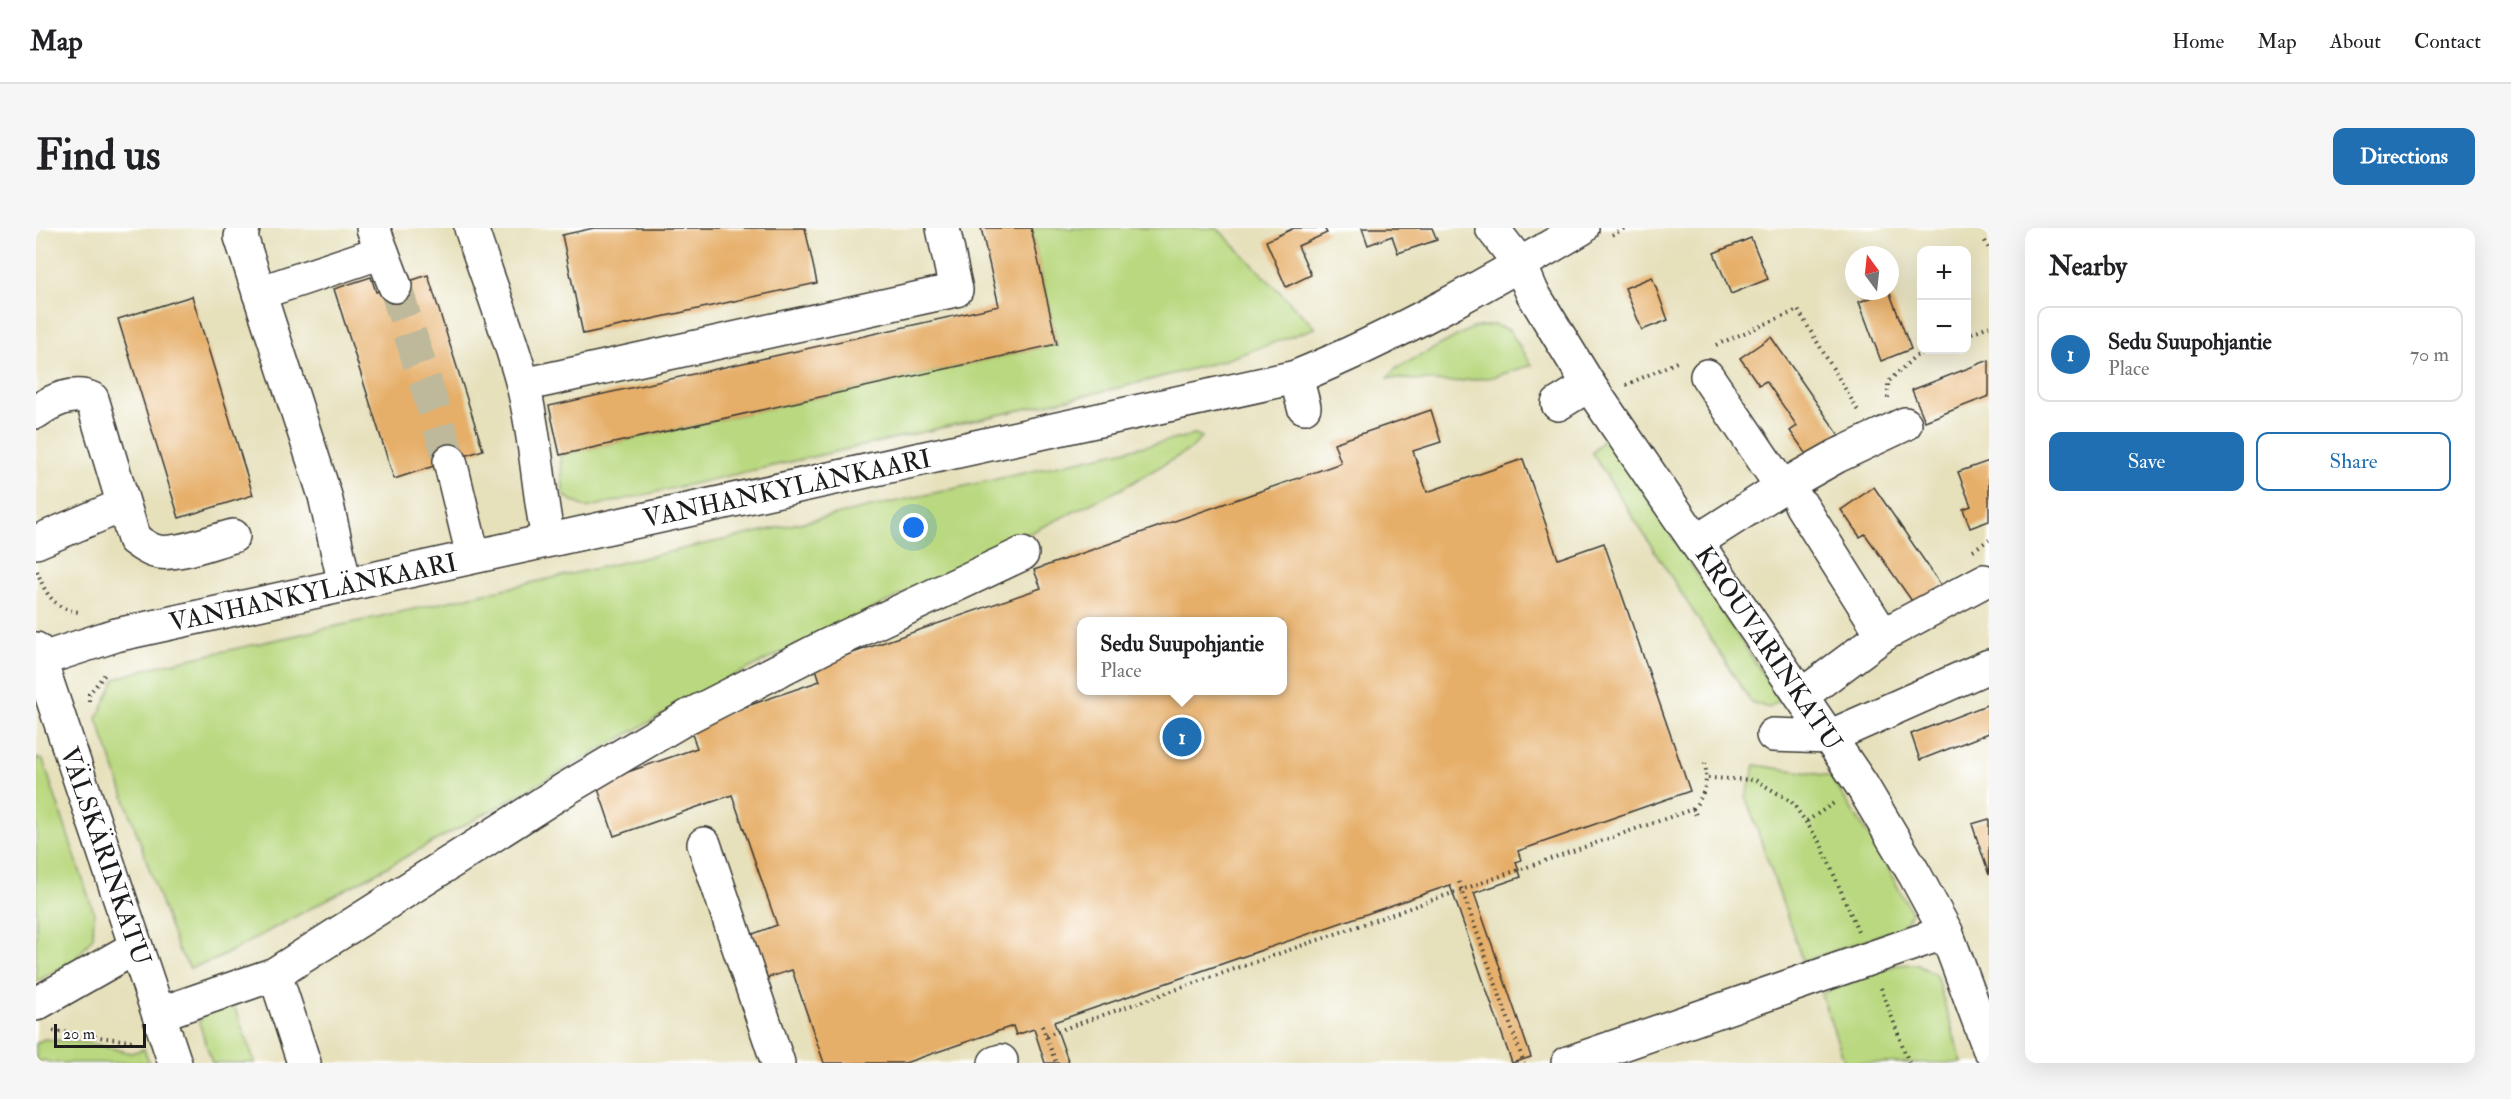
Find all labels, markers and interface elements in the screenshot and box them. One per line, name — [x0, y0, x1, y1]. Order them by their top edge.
text: Map — [30, 24, 83, 59]
text: Home — [2172, 28, 2224, 55]
text: Map — [2257, 28, 2297, 55]
text: About — [2330, 28, 2381, 55]
text: Contact — [2414, 28, 2481, 55]
button: Directions — [2333, 128, 2475, 185]
text: Find us — [36, 130, 160, 182]
north arrow — [1845, 246, 1899, 300]
map controls — [1917, 246, 1971, 354]
button: + — [1917, 246, 1971, 300]
text: Nearby — [2049, 251, 2127, 283]
button: − — [1917, 300, 1971, 354]
text: Sedu Suupohjantie — [2108, 328, 2272, 356]
text: 1 — [2067, 342, 2074, 367]
text: 70 m — [2410, 342, 2449, 367]
text: Place — [2108, 356, 2149, 381]
button: Save — [2049, 432, 2244, 491]
button: Share — [2256, 432, 2451, 491]
street label: VANHANKYLÄNKAARI — [640, 442, 934, 535]
your location — [899, 513, 928, 542]
street label: KROUVARINKATU — [1688, 540, 1849, 757]
street label: VANHANKYLÄNKAARI — [166, 546, 460, 639]
popup — [1077, 617, 1287, 695]
text: Sedu Suupohjantie — [1100, 630, 1264, 658]
text: Place — [1100, 658, 1142, 683]
pin: 1 — [1162, 714, 1202, 760]
street label: VÄLSKÄRINKATU — [53, 743, 158, 970]
scale bar — [54, 1021, 146, 1048]
text: 20 m — [63, 1024, 95, 1044]

